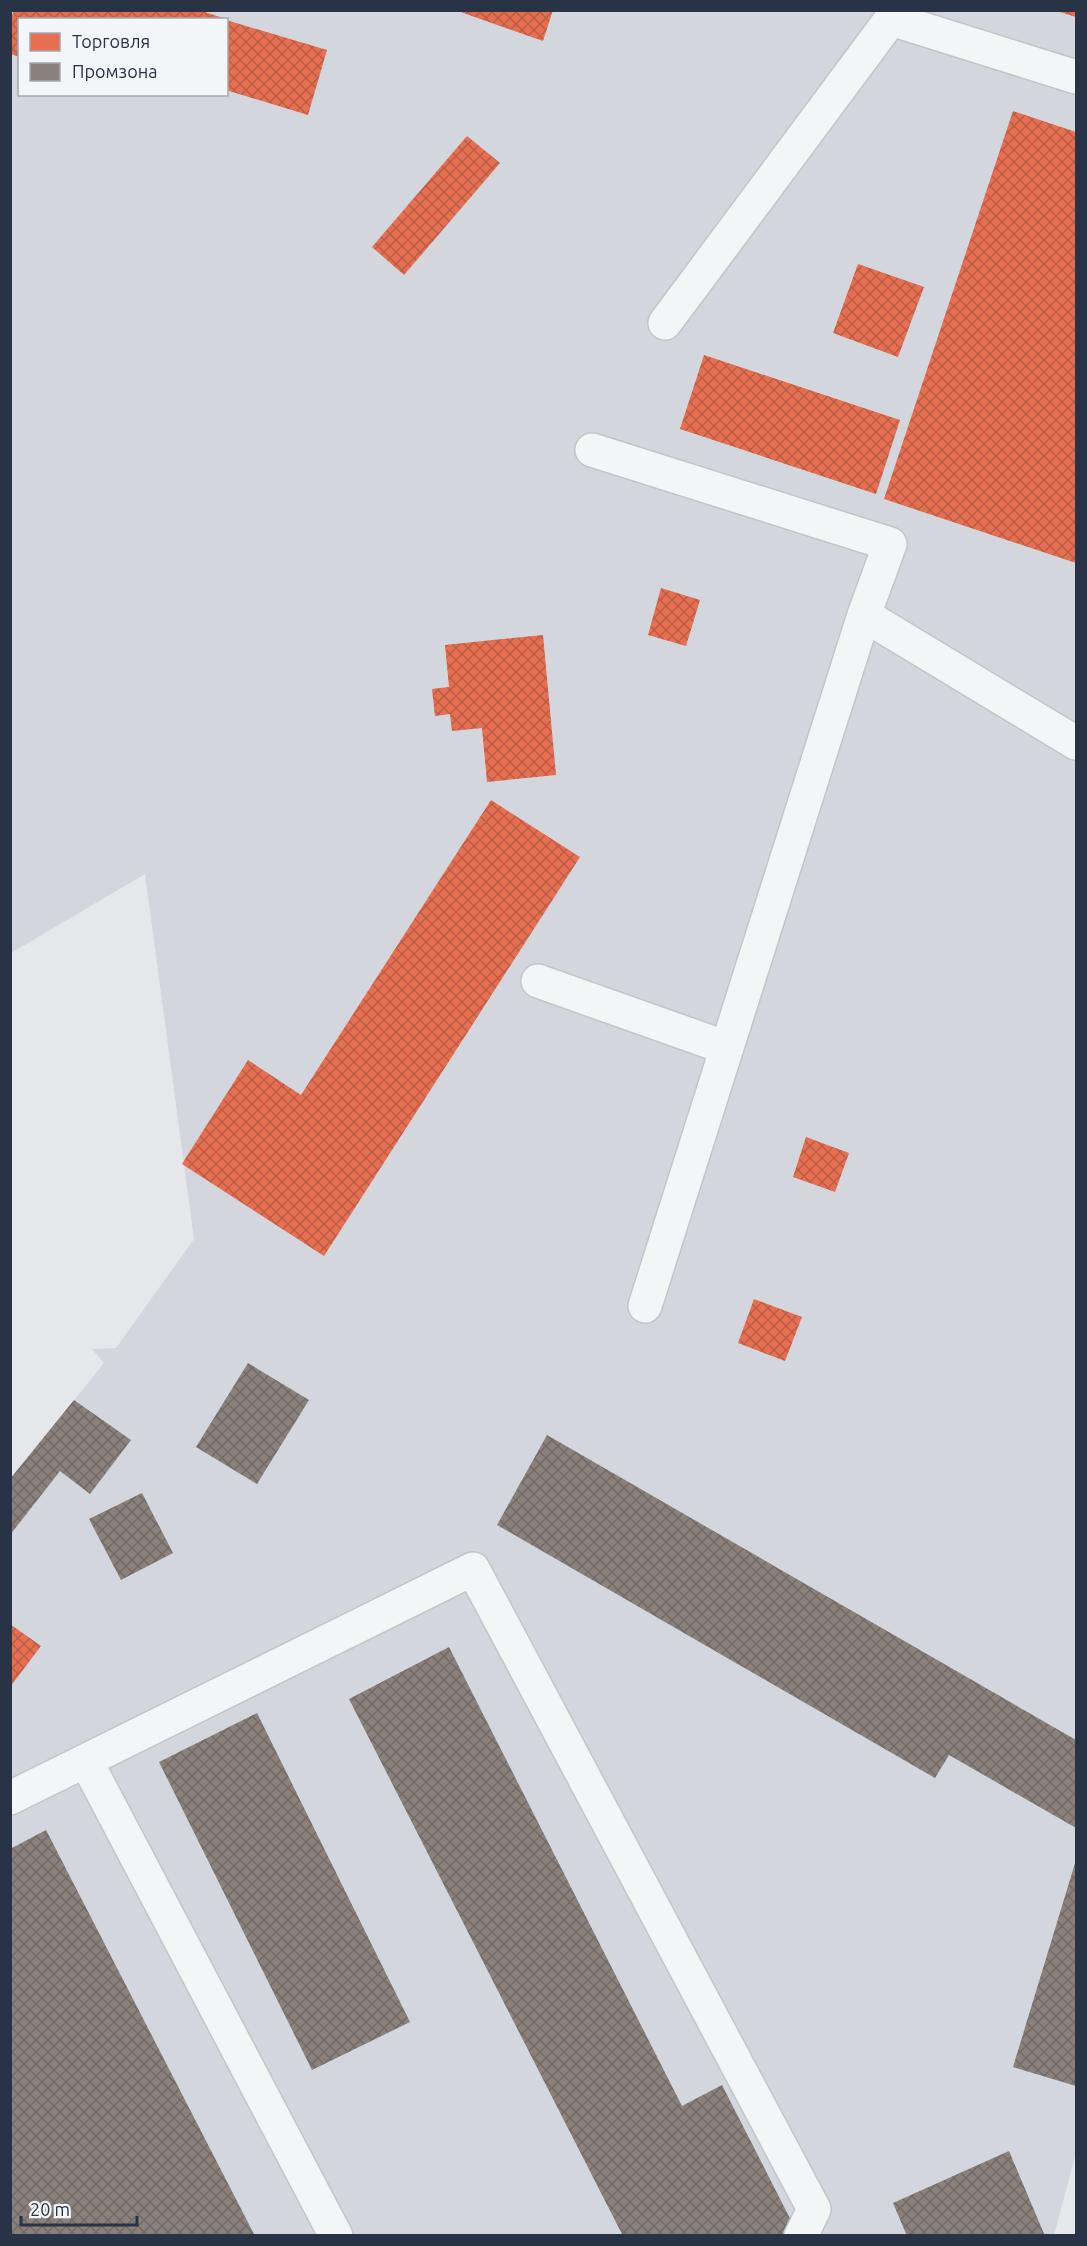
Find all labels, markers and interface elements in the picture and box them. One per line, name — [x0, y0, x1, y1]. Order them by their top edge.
legend — [18, 18, 228, 96]
text: Торговля — [72, 31, 150, 51]
text: Промзона — [72, 61, 157, 81]
scale bar — [21, 2189, 136, 2227]
text: 20 m — [30, 2199, 70, 2219]

